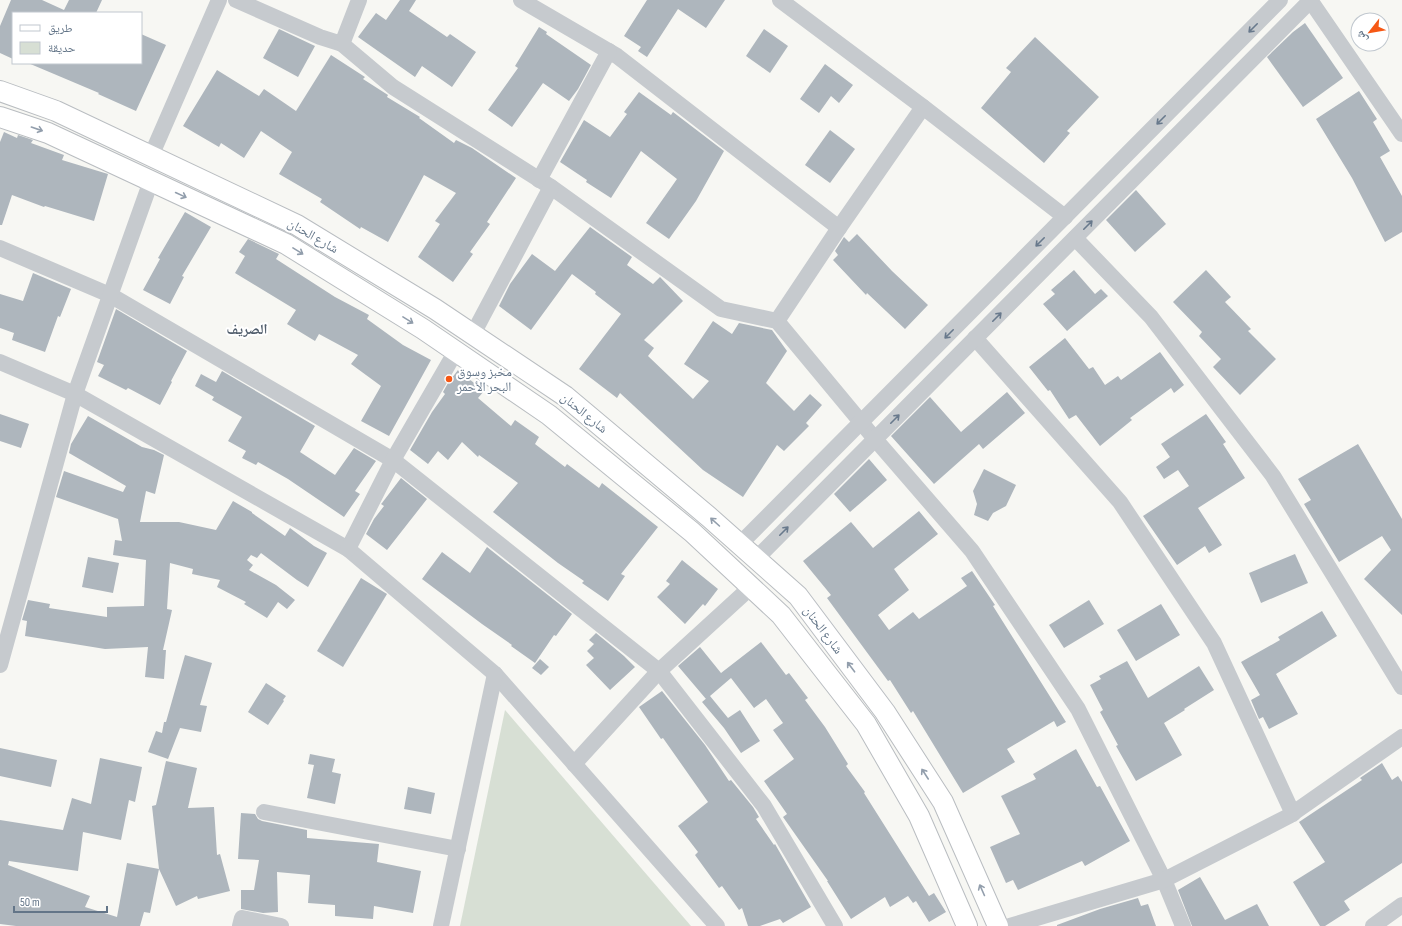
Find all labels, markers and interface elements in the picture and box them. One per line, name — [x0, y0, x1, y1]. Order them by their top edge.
legend — [12, 12, 142, 64]
north arrow — [1350, 12, 1390, 52]
text: طريق — [48, 21, 73, 36]
one-way arrow — [1248, 23, 1258, 33]
text: ش — [1353, 28, 1371, 45]
text: حديقة — [48, 41, 76, 56]
one-way arrow — [1157, 115, 1166, 125]
one-way arrow — [30, 126, 43, 133]
one-way arrow — [174, 192, 186, 199]
street label: شارع الحنان — [284, 215, 341, 258]
one-way arrow — [1083, 220, 1093, 229]
one-way arrow — [1035, 237, 1045, 247]
one-way arrow — [292, 247, 303, 255]
one-way arrow — [992, 312, 1001, 322]
one-way arrow — [402, 316, 414, 324]
district label: الصريف — [227, 321, 267, 338]
one-way arrow — [944, 329, 954, 339]
place label: مخبز وسوق البحر الأحمر — [456, 364, 512, 395]
marker: مخبز وسوق البحر الأحمر — [444, 374, 454, 384]
street label: شارع الحنان — [557, 389, 611, 438]
one-way arrow — [890, 414, 900, 424]
one-way arrow — [710, 517, 720, 527]
one-way arrow — [779, 526, 789, 536]
street label: شارع الحنان — [799, 603, 846, 658]
one-way arrow — [847, 662, 855, 673]
one-way arrow — [921, 769, 929, 780]
one-way arrow — [978, 885, 986, 897]
scale bar — [14, 888, 107, 914]
text: 50 m — [20, 895, 40, 910]

